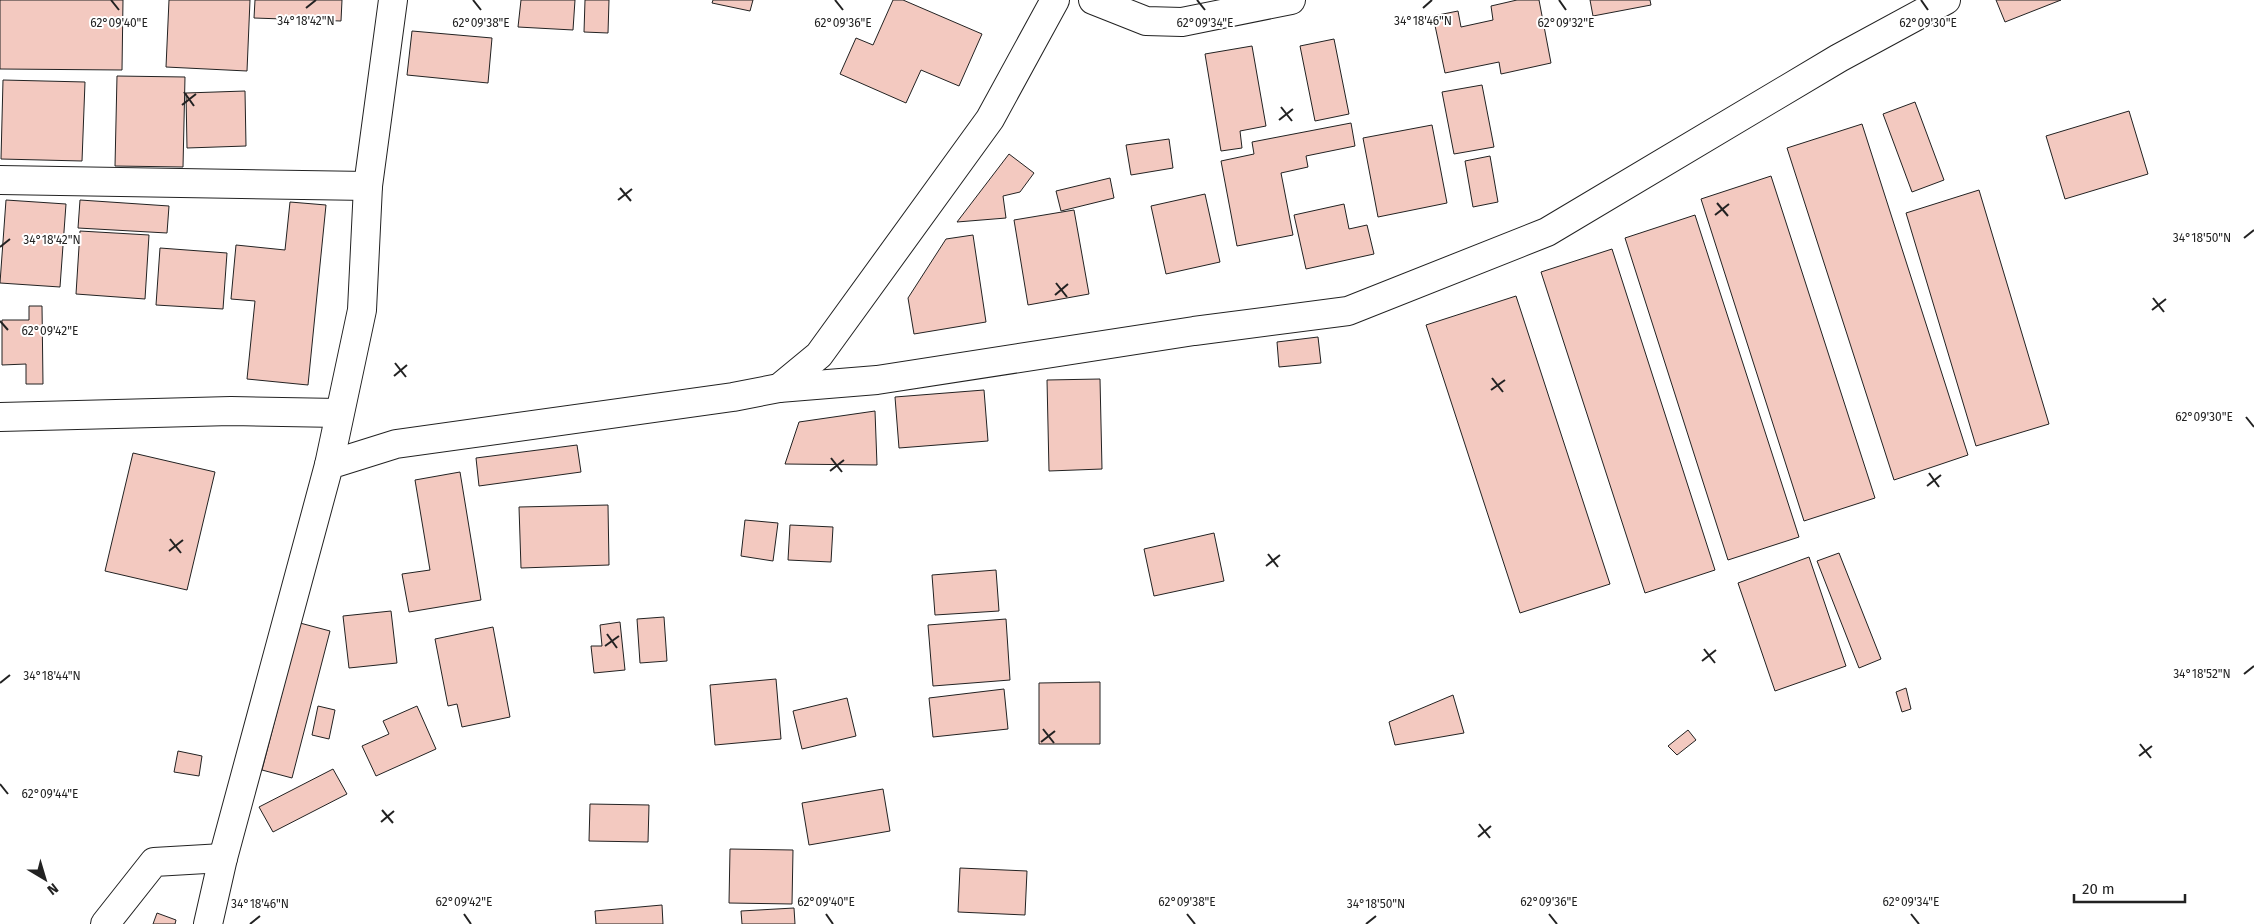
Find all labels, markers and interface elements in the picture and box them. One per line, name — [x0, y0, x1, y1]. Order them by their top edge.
text: 34°18'42"N — [277, 14, 335, 28]
text: 34°18'46"N — [1394, 14, 1452, 28]
text: 62°09'40"E — [90, 16, 148, 30]
text: 62°09'38"E — [452, 16, 510, 30]
text: 62°09'36"E — [814, 16, 872, 30]
text: 62°09'34"E — [1177, 16, 1233, 30]
text: 62°09'32"E — [1538, 16, 1595, 30]
text: 62°09'30"E — [1899, 16, 1957, 30]
text: 34°18'50"N — [2173, 231, 2231, 245]
text: 34°18'42"N — [23, 233, 81, 247]
text: 62°09'42"E — [22, 324, 78, 338]
text: 62°09'30"E — [2175, 410, 2233, 424]
text: 34°18'52"N — [2173, 667, 2231, 681]
text: 34°18'44"N — [23, 669, 81, 683]
text: 62°09'44"E — [22, 787, 78, 801]
north arrow — [20, 854, 70, 904]
scale bar — [2074, 872, 2185, 904]
text: N — [44, 879, 62, 898]
text: 20 m — [2082, 880, 2115, 898]
text: 62°09'42"E — [436, 895, 492, 909]
text: 62°09'40"E — [797, 895, 855, 909]
text: 62°09'38"E — [1158, 895, 1216, 909]
text: 62°09'36"E — [1520, 895, 1578, 909]
text: 62°09'34"E — [1883, 895, 1939, 909]
text: 34°18'46"N — [231, 897, 289, 911]
text: 34°18'50"N — [1347, 897, 1405, 911]

